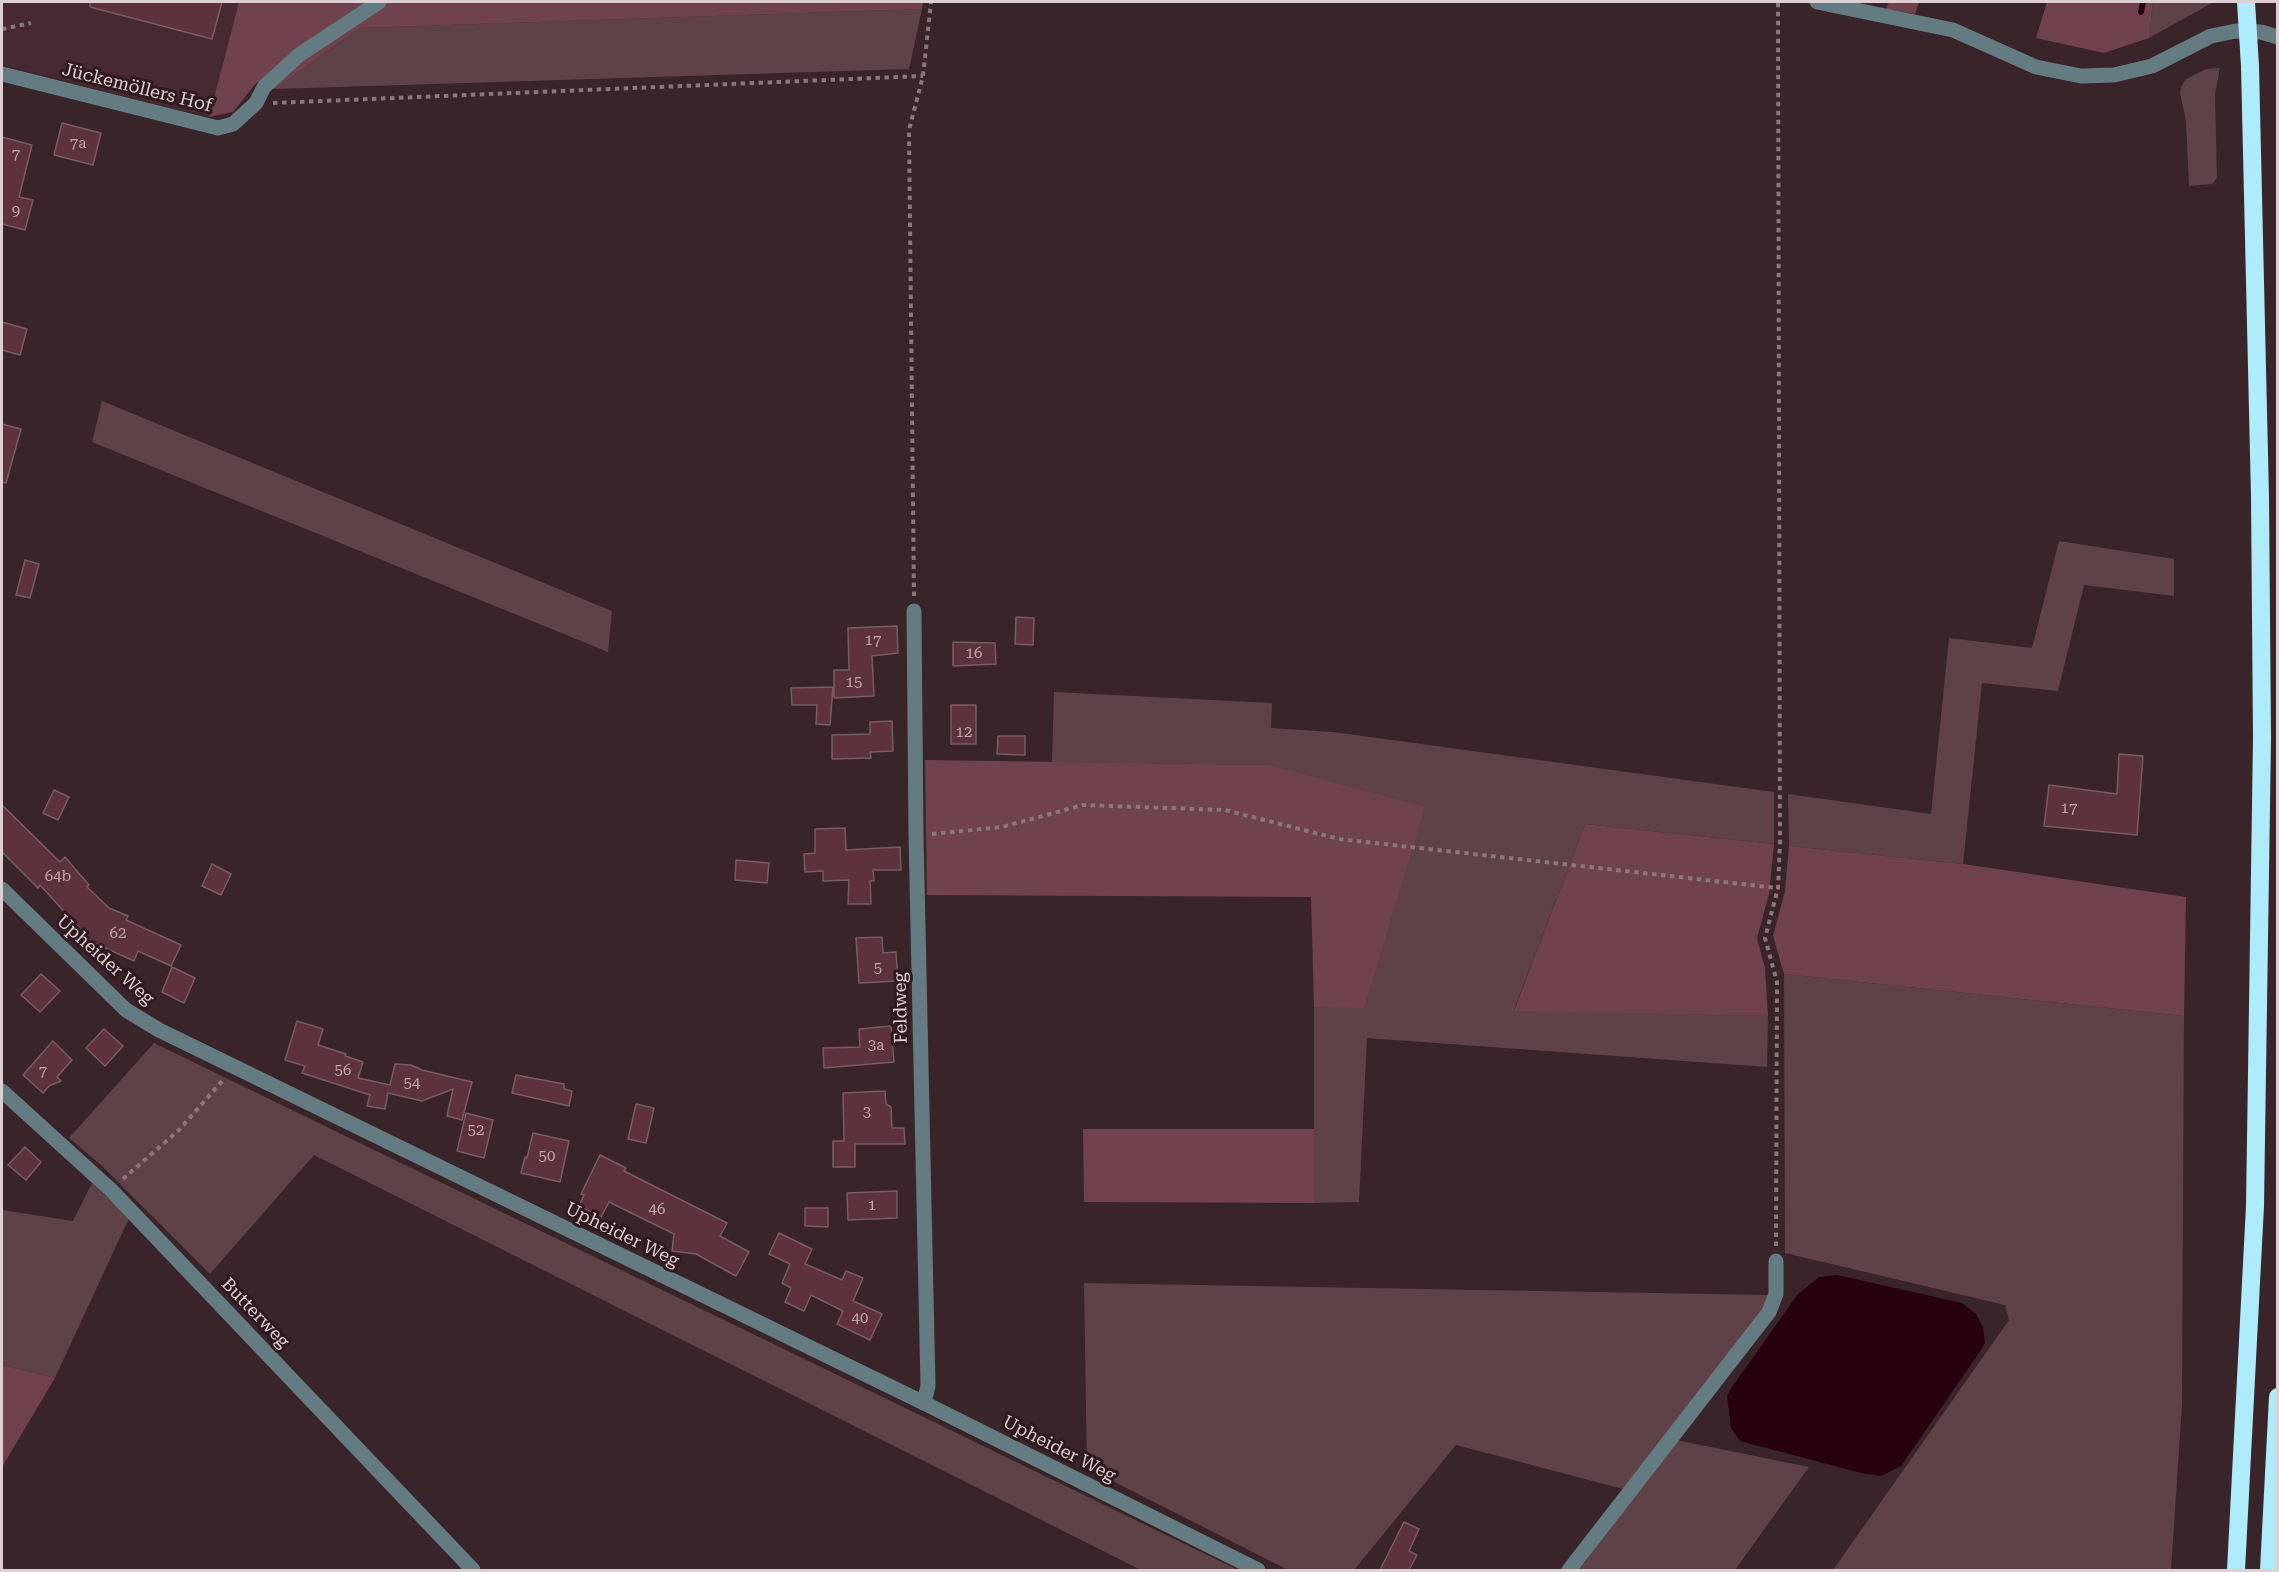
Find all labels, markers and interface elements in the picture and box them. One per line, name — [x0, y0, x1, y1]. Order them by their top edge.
street label: Jückemöllers Hof — [60, 59, 214, 117]
house number: 7a — [70, 135, 86, 153]
house number: 7 — [12, 146, 20, 164]
house number: 9 — [12, 203, 20, 221]
house number: 17 — [865, 632, 881, 650]
house number: 16 — [966, 645, 982, 663]
house number: 15 — [846, 674, 862, 692]
house number: 12 — [956, 724, 972, 742]
house number: 17 — [2061, 800, 2077, 818]
house number: 64b — [45, 868, 71, 886]
street label: Upheider Weg — [52, 910, 158, 1010]
house number: 62 — [110, 925, 126, 943]
house number: 5 — [874, 960, 882, 978]
street label: Feldweg — [890, 972, 912, 1044]
house number: 3a — [868, 1037, 884, 1055]
house number: 56 — [335, 1062, 351, 1080]
house number: 7 — [39, 1063, 47, 1081]
house number: 54 — [404, 1075, 420, 1093]
house number: 3 — [863, 1104, 871, 1122]
house number: 52 — [468, 1122, 484, 1140]
house number: 50 — [539, 1148, 555, 1166]
house number: 1 — [868, 1197, 876, 1215]
street label: Upheider Weg — [562, 1198, 682, 1272]
house number: 46 — [649, 1201, 665, 1219]
street label: Butterweg — [216, 1274, 294, 1352]
house number: 40 — [852, 1310, 868, 1328]
street label: Upheider Weg — [999, 1411, 1119, 1487]

